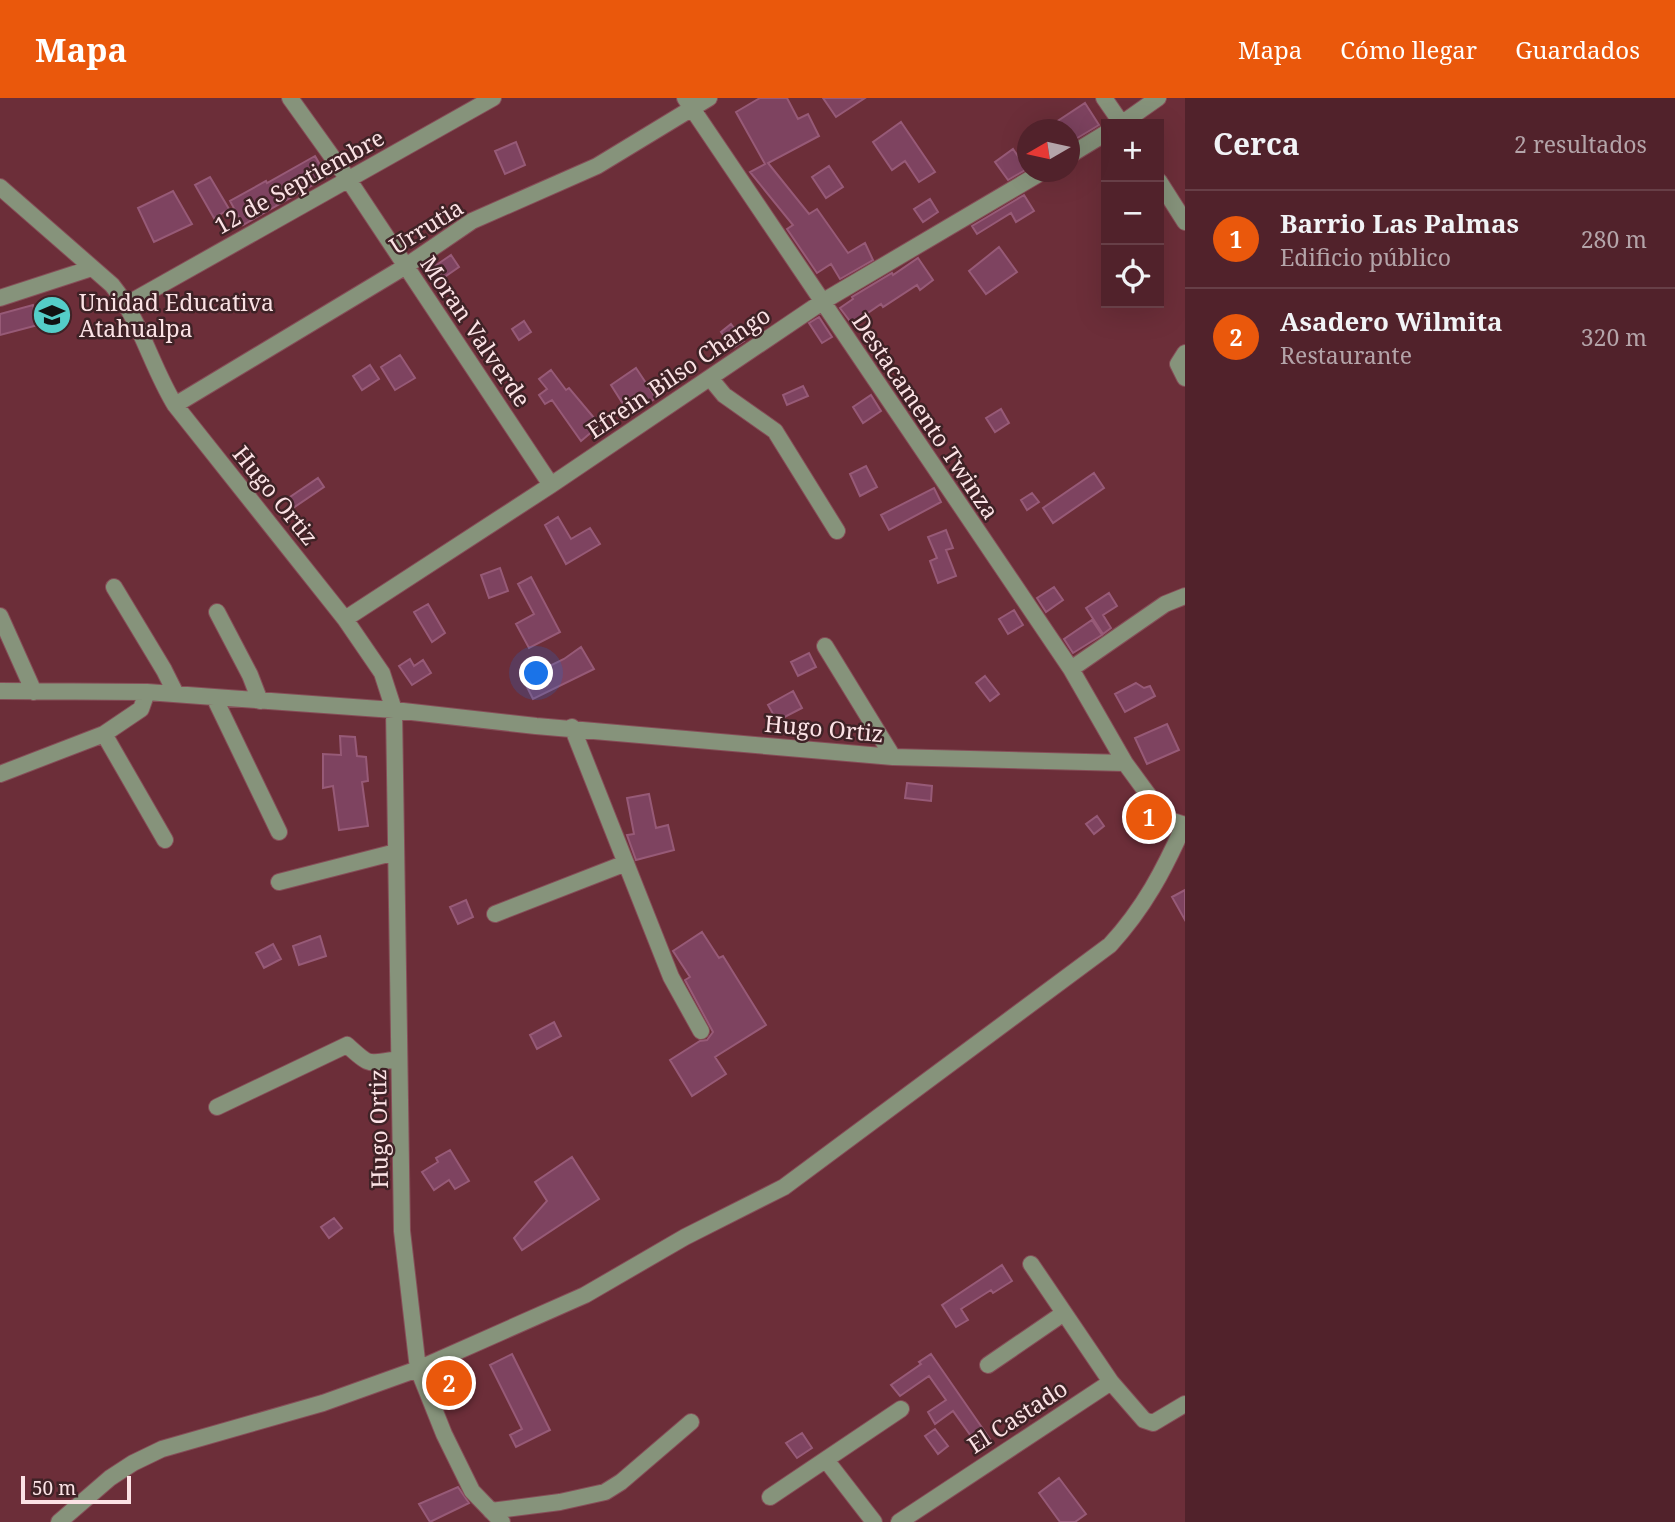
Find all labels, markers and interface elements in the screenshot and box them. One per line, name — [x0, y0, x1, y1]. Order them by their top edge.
text: Mapa — [35, 27, 127, 72]
text: Mapa — [1238, 33, 1302, 66]
text: Cómo llegar — [1340, 33, 1477, 66]
text: Guardados — [1515, 33, 1640, 66]
north arrow — [1017, 119, 1080, 182]
map controls — [1101, 119, 1164, 308]
button: + — [1101, 119, 1164, 182]
street label: 12 de Septiembre — [208, 121, 390, 241]
text: Cerca — [1213, 123, 1300, 164]
text: 2 resultados — [1514, 128, 1647, 160]
button: − — [1101, 182, 1164, 245]
street label: Urrutia — [383, 191, 469, 261]
text: Barrio Las Palmas — [1280, 205, 1519, 241]
text: 1 — [1230, 223, 1243, 255]
text: 280 m — [1581, 223, 1647, 255]
text: Edificio público — [1280, 241, 1451, 273]
button: locate — [1101, 245, 1164, 308]
street label: Moran Valverde — [414, 249, 538, 413]
place label: Unidad Educativa Atahualpa — [79, 286, 274, 344]
school or university icon: Unidad Educativa Atahualpa — [31, 294, 73, 336]
street label: Efrein Bilso Chango — [580, 298, 776, 446]
text: Asadero Wilmita — [1280, 303, 1503, 339]
street label: Destacamento Twinza — [845, 307, 1007, 525]
text: 2 — [1230, 321, 1243, 353]
text: 320 m — [1581, 321, 1647, 353]
text: Restaurante — [1280, 339, 1412, 371]
street label: Hugo Ortiz — [226, 438, 326, 552]
your location — [519, 656, 553, 690]
street label: Hugo Ortiz — [763, 707, 885, 749]
pin: 1 — [1126, 791, 1172, 843]
street label: Hugo Ortiz — [361, 1069, 395, 1189]
pin: 2 — [426, 1357, 472, 1409]
street label: El Castado — [961, 1372, 1073, 1460]
scale bar — [21, 1473, 131, 1505]
text: 50 m — [32, 1475, 76, 1501]

